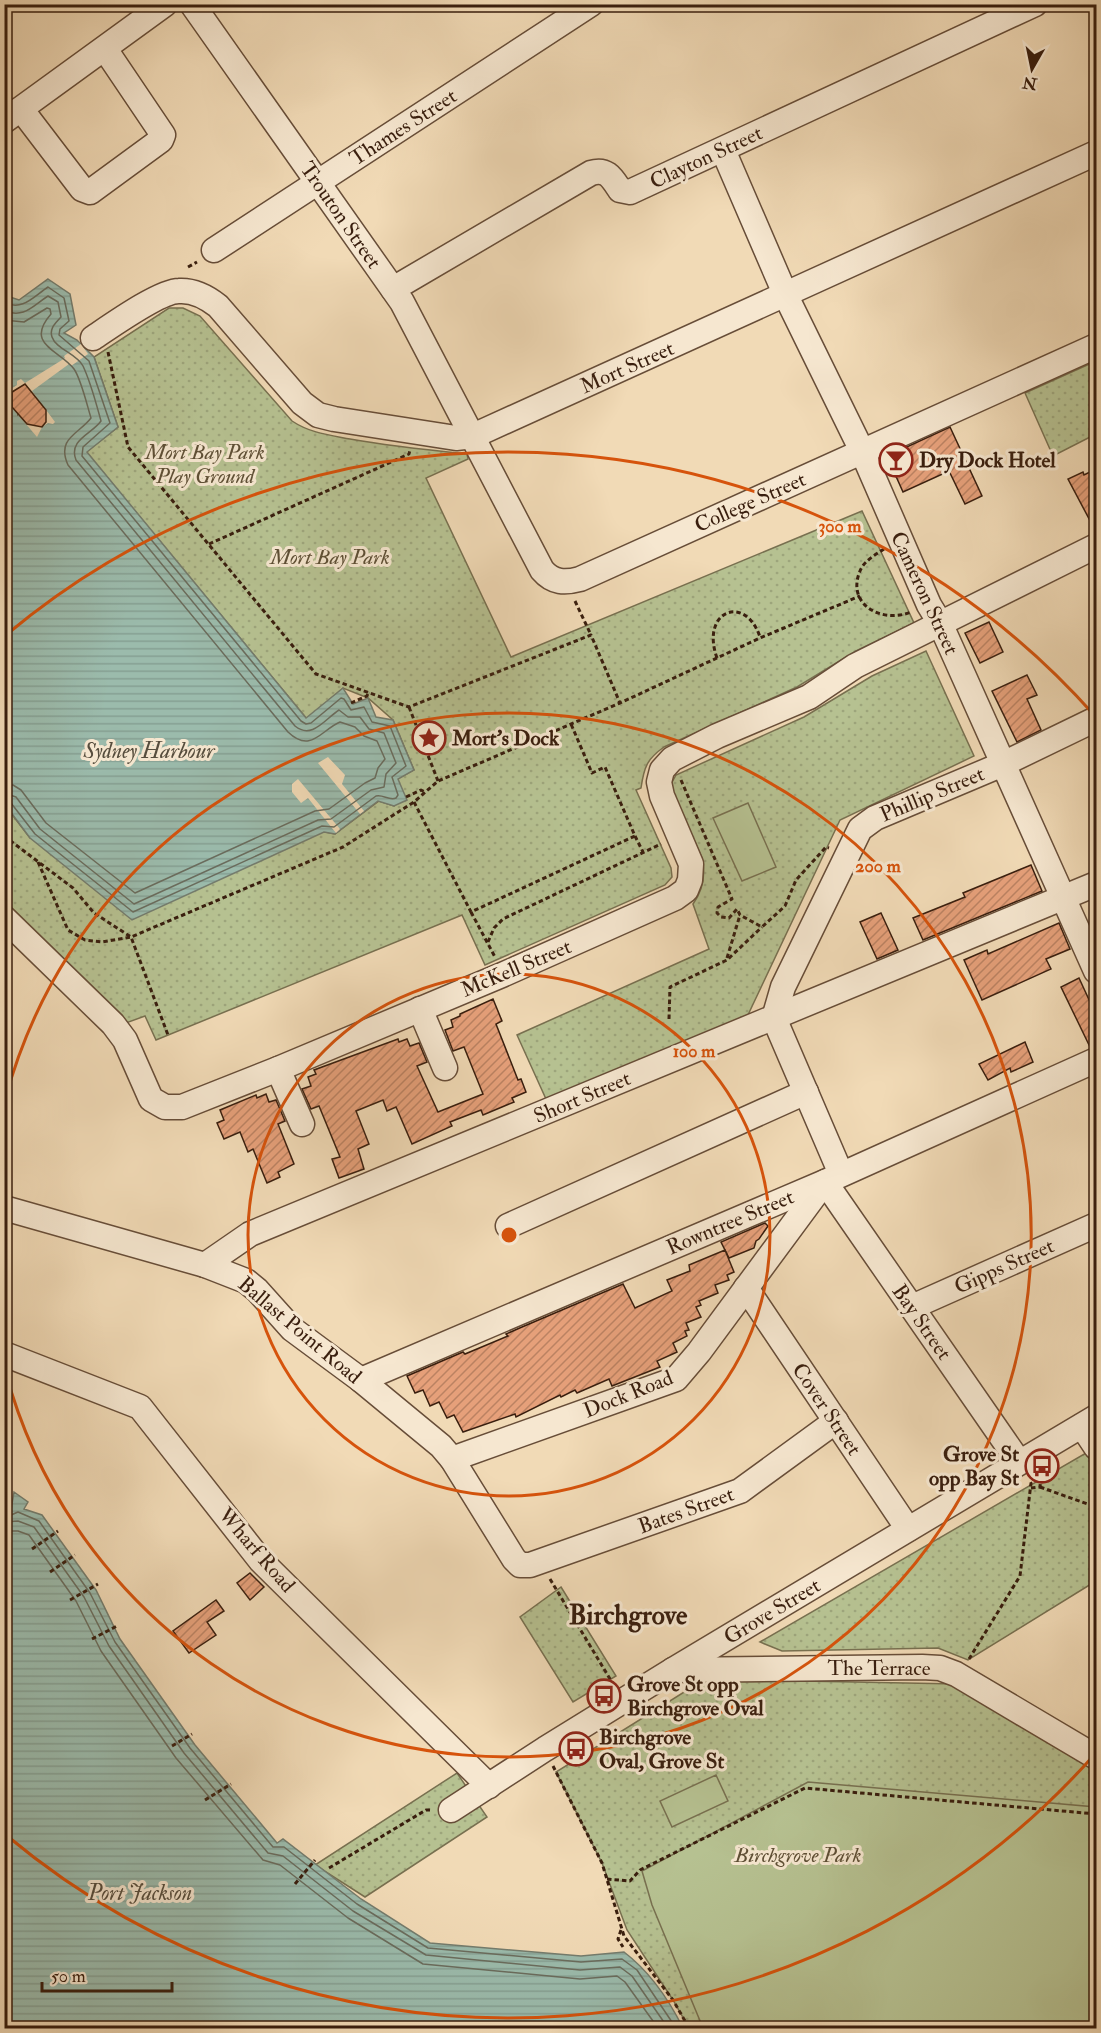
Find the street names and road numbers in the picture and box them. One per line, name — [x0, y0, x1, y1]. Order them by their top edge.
street label: Thames Street — [345, 83, 462, 172]
street label: Clayton Street — [646, 120, 767, 195]
street label: Trouton Street — [294, 156, 388, 274]
street label: Mort Street — [576, 335, 678, 400]
street label: College Street — [690, 466, 810, 539]
street label: Cameron Street — [884, 527, 965, 659]
street label: Phillip Street — [876, 760, 989, 829]
street label: McKell Street — [457, 933, 576, 1004]
street label: Short Street — [530, 1065, 635, 1130]
street label: Rowntree Street — [662, 1183, 798, 1261]
street label: Gipps Street — [950, 1232, 1059, 1300]
street label: Ballast Point Road — [232, 1271, 368, 1390]
street label: Bay Street — [886, 1279, 958, 1366]
street label: Cover Street — [786, 1358, 867, 1461]
street label: Dock Road — [580, 1364, 677, 1425]
street label: Bates Street — [634, 1481, 738, 1540]
street label: Wharf Road — [212, 1501, 301, 1599]
street label: Grove Street — [719, 1572, 826, 1651]
street label: The Terrace — [827, 1655, 931, 1682]

